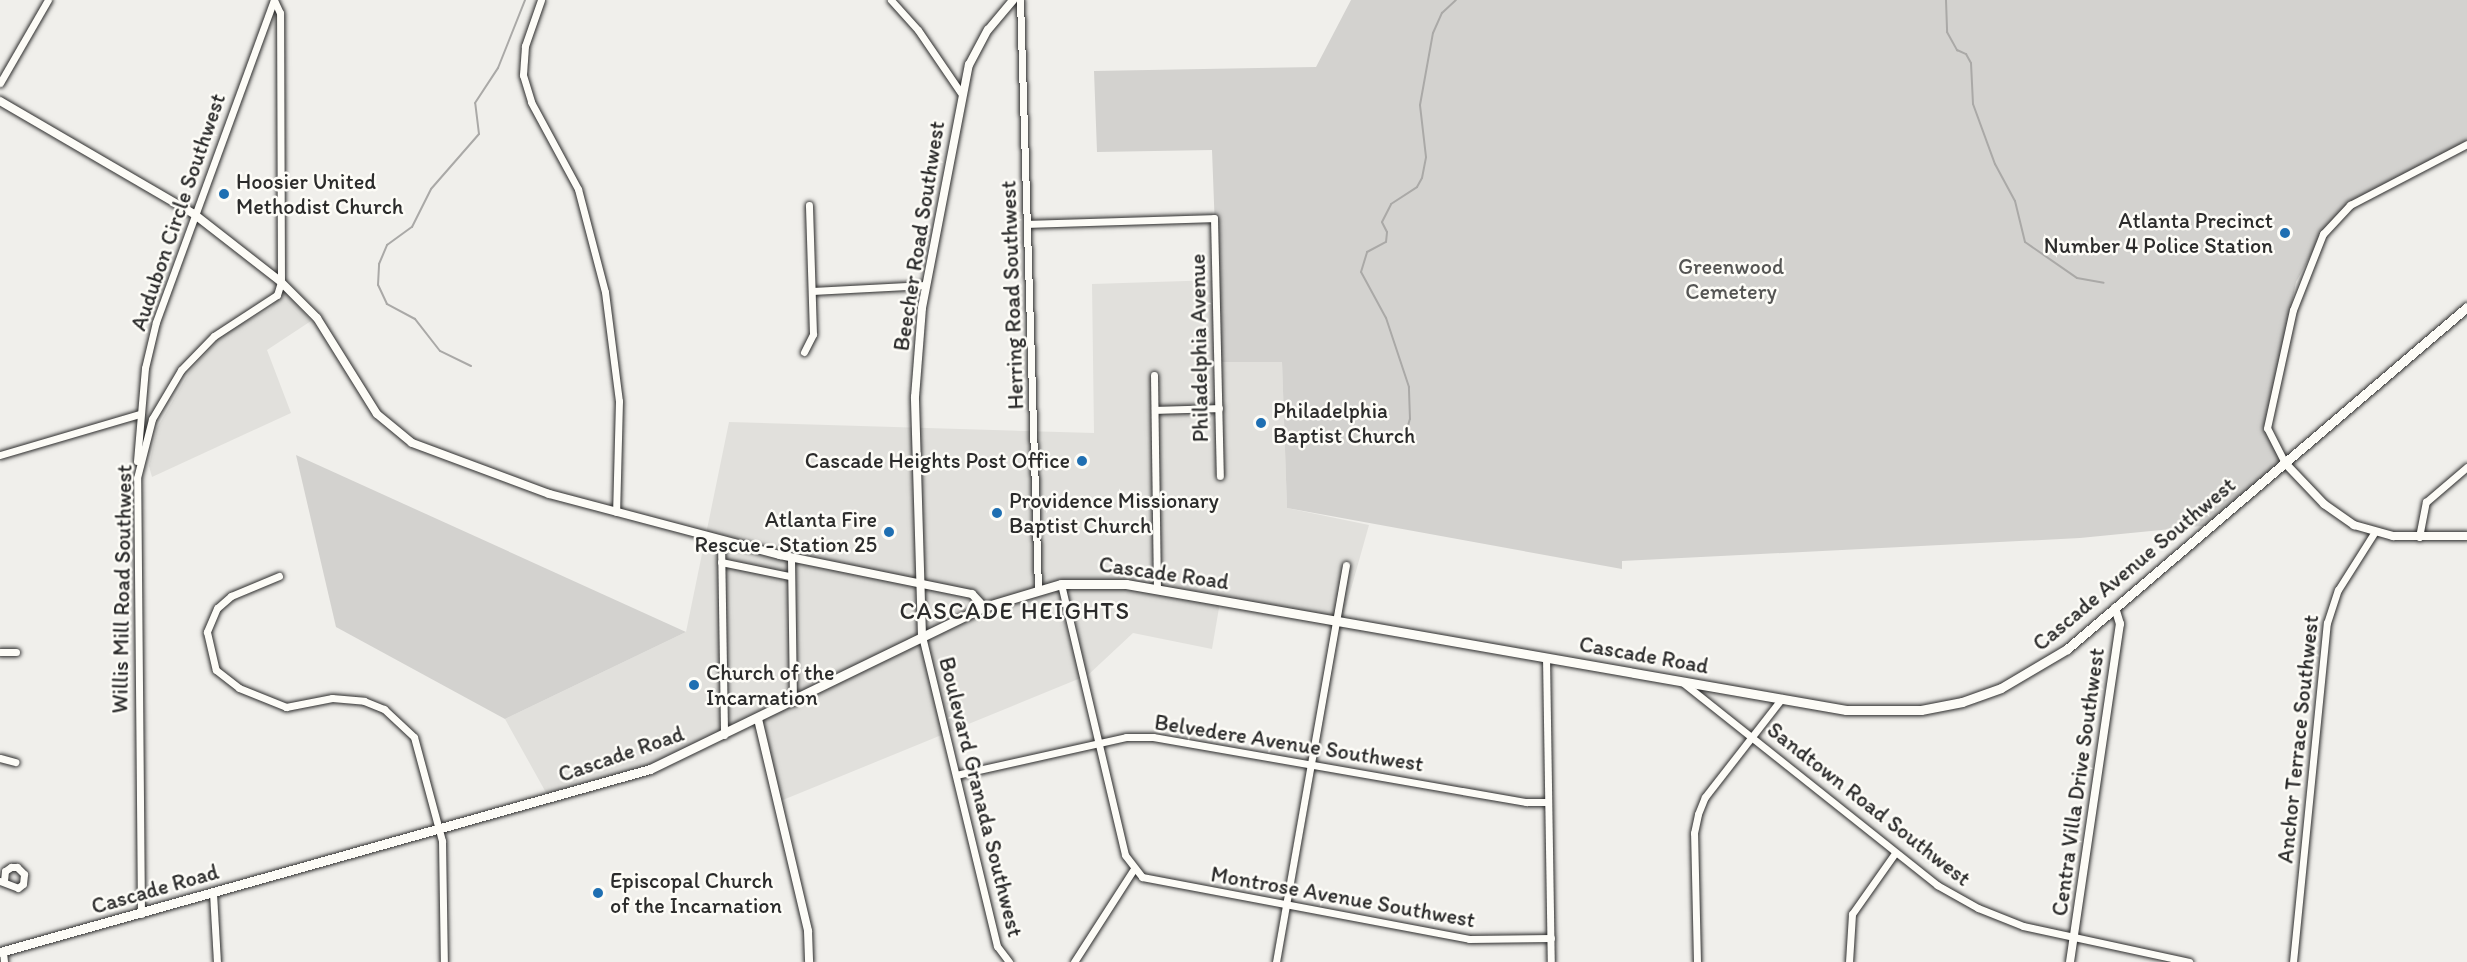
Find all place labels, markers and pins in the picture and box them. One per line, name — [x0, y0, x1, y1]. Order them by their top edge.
place label: Hoosier United Methodist Church — [236, 168, 404, 220]
marker: Hoosier United Methodist Church — [217, 187, 231, 201]
place label: Atlanta Precinct Number 4 Police Station — [2044, 207, 2273, 258]
marker: Atlanta Precinct Number 4 Police Station — [2278, 226, 2292, 240]
place label: Philadelphia Baptist Church — [1273, 397, 1416, 448]
marker: Philadelphia Baptist Church — [1254, 416, 1268, 430]
place label: Cascade Heights Post Office — [805, 448, 1070, 474]
marker: Cascade Heights Post Office — [1075, 454, 1089, 468]
place label: Providence Missionary Baptist Church — [1009, 487, 1220, 538]
place label: Atlanta Fire Rescue - Station 25 — [695, 506, 877, 558]
marker: Providence Missionary Baptist Church — [990, 506, 1004, 520]
marker: Atlanta Fire Rescue - Station 25 — [882, 525, 896, 539]
place label: Church of the Incarnation — [706, 659, 834, 710]
marker: Church of the Incarnation — [687, 678, 701, 692]
place label: Episcopal Church of the Incarnation — [610, 867, 781, 918]
marker: Episcopal Church of the Incarnation — [591, 886, 605, 900]

